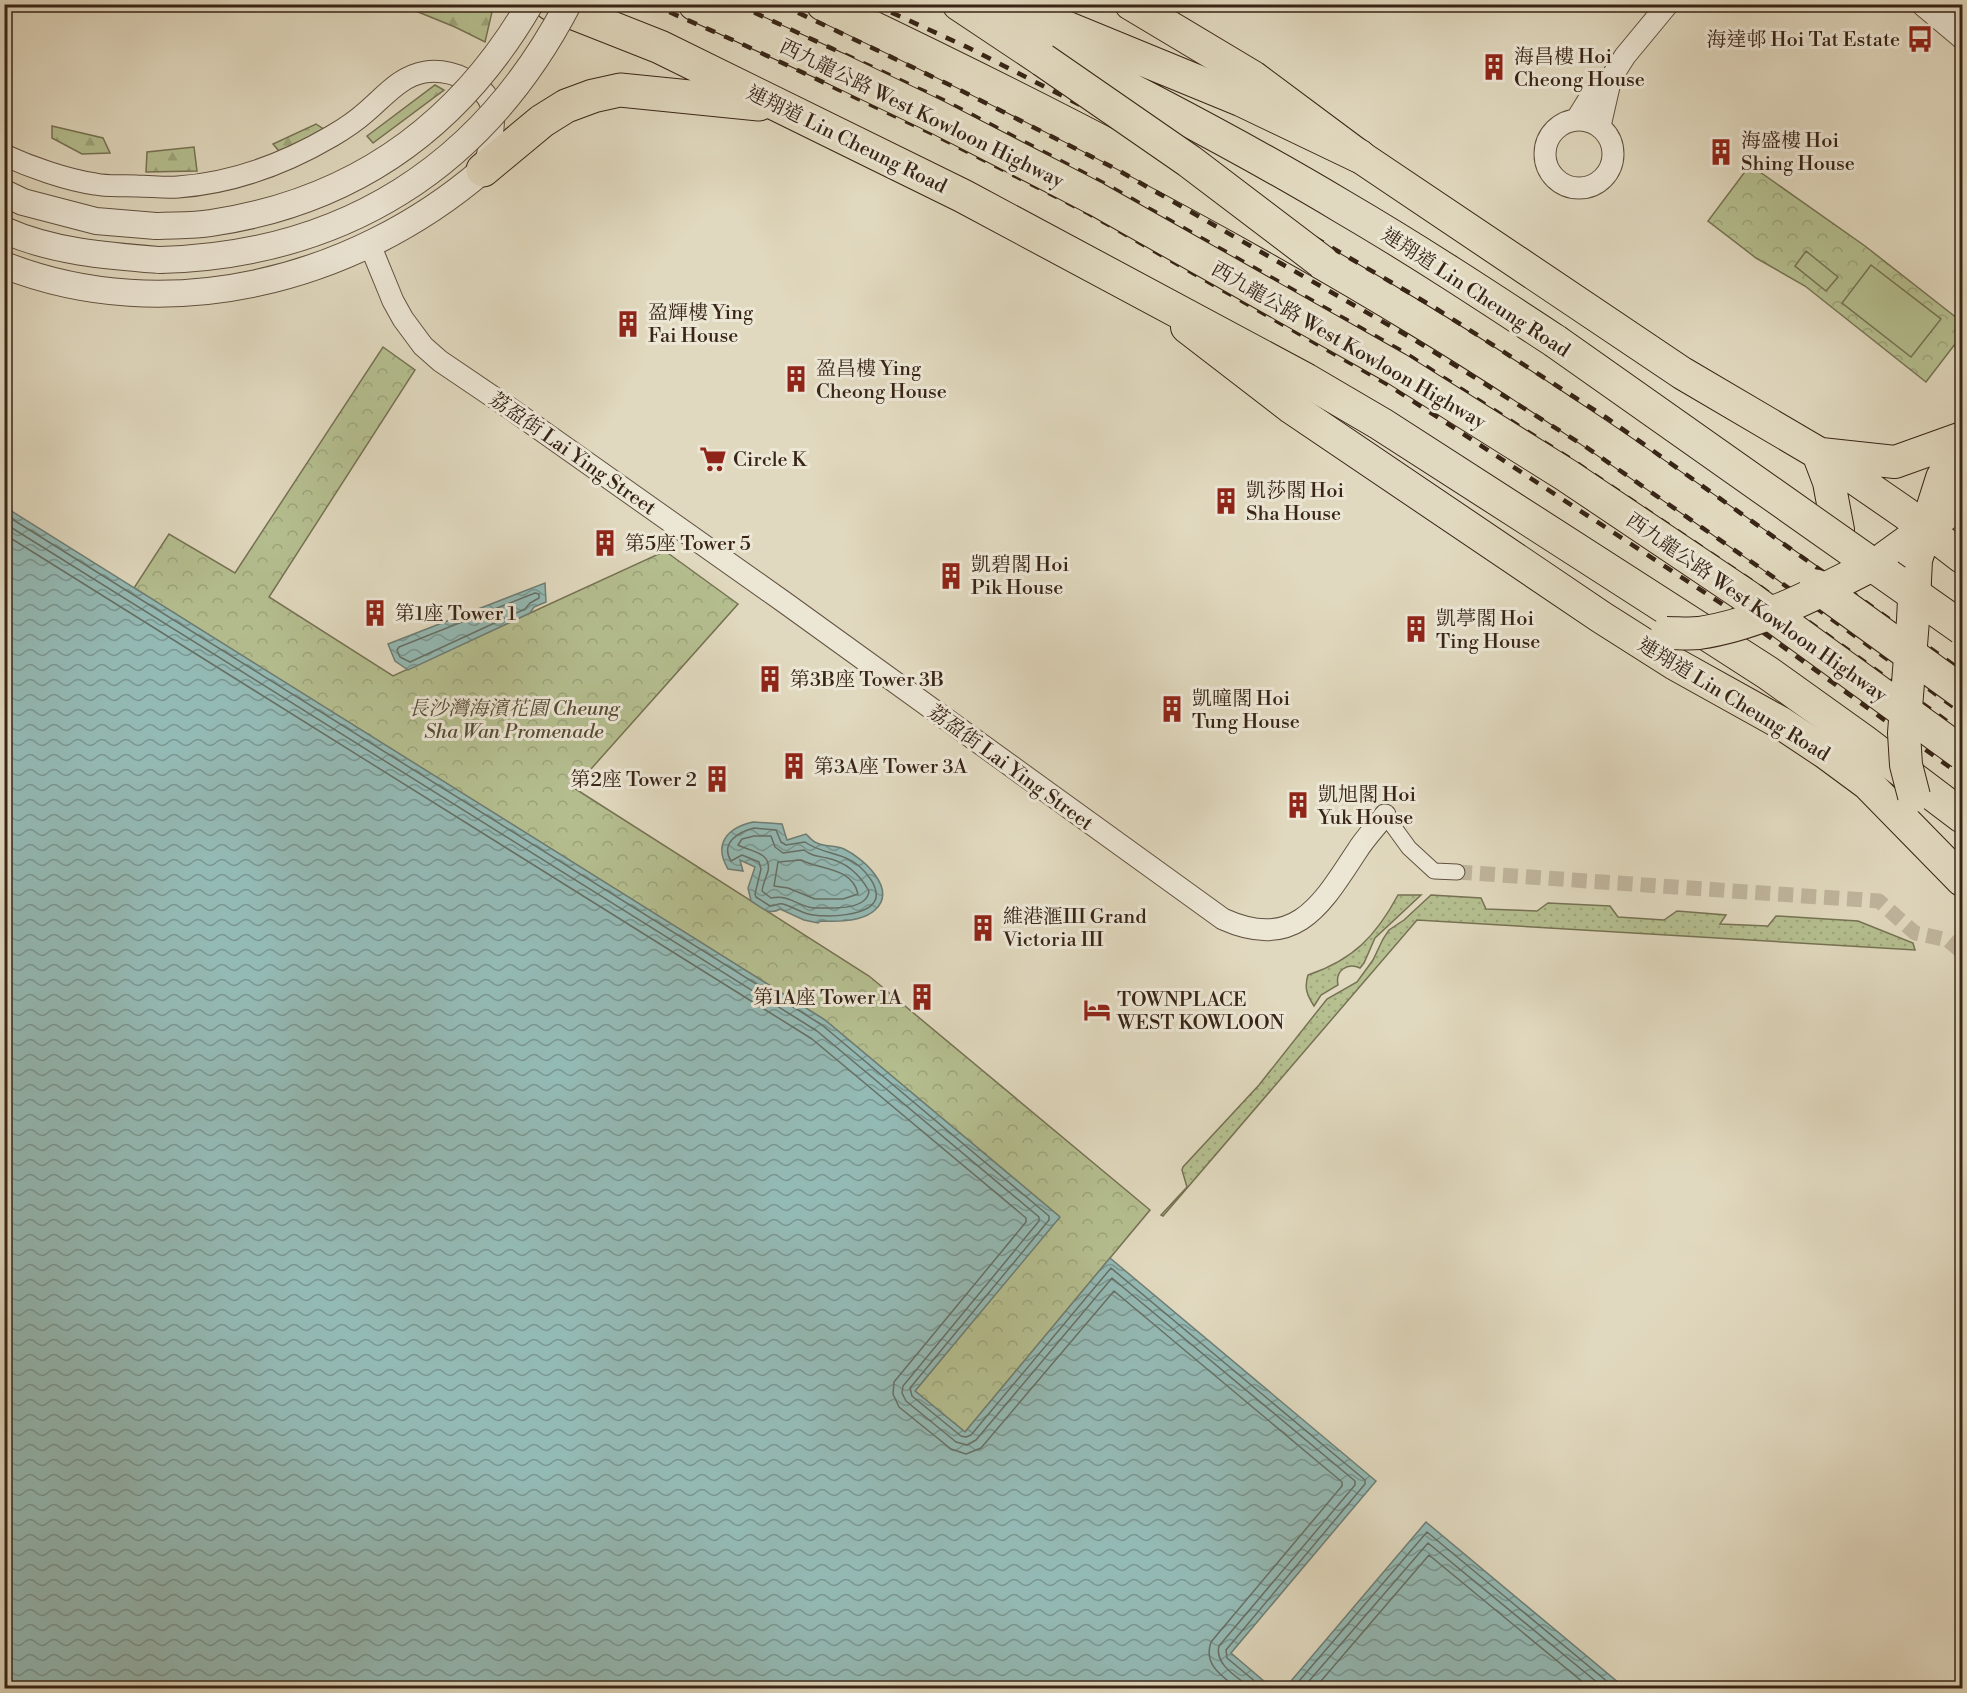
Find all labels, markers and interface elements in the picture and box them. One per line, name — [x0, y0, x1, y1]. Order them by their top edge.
bus stop icon: 海達邨 Hoi Tat Estate — [1905, 24, 1935, 54]
place label: 海達邨 Hoi Tat Estate — [1706, 28, 1900, 53]
street label: 西九龍公路 West Kowloon Highway — [775, 34, 1068, 194]
place label: 海昌樓 Hoi Cheong House — [1514, 45, 1645, 93]
building icon: 海昌樓 Hoi Cheong House — [1479, 52, 1509, 82]
street label: 連翔道 Lin Cheung Road — [742, 81, 951, 200]
place label: 海盛樓 Hoi Shing House — [1741, 129, 1855, 177]
building icon: 海盛樓 Hoi Shing House — [1706, 137, 1736, 167]
street label: 連翔道 Lin Cheung Road — [1376, 223, 1575, 364]
street label: 西九龍公路 West Kowloon Highway — [1206, 257, 1490, 436]
place label: 盈輝樓 Ying Fai House — [648, 301, 754, 349]
building icon: 盈輝樓 Ying Fai House — [613, 309, 643, 339]
place label: 盈昌樓 Ying Cheong House — [816, 357, 947, 405]
building icon: 盈昌樓 Ying Cheong House — [781, 364, 811, 394]
street label: 荔盈街 Lai Ying Street — [484, 387, 660, 521]
supermarket icon: Circle K — [698, 444, 728, 474]
place label: Circle K — [733, 448, 808, 473]
place label: 凱莎閣 Hoi Sha House — [1246, 479, 1344, 527]
building icon: 凱莎閣 Hoi Sha House — [1211, 486, 1241, 516]
street label: 西九龍公路 West Kowloon Highway — [1621, 508, 1892, 708]
building icon: 第5座 Tower 5 — [590, 528, 620, 558]
place label: 第5座 Tower 5 — [625, 532, 751, 557]
place label: 凱碧閣 Hoi Pik House — [971, 553, 1069, 601]
building icon: 凱碧閣 Hoi Pik House — [936, 561, 966, 591]
building icon: 第1座 Tower 1 — [360, 598, 390, 628]
place label: 第1座 Tower 1 — [395, 602, 516, 627]
place label: 凱葶閣 Hoi Ting House — [1436, 607, 1540, 655]
building icon: 凱葶閣 Hoi Ting House — [1401, 614, 1431, 644]
street label: 連翔道 Lin Cheung Road — [1633, 633, 1834, 768]
building icon: 第3B座 Tower 3B — [755, 664, 785, 694]
place label: 第3B座 Tower 3B — [790, 668, 944, 693]
place label: 凱曈閣 Hoi Tung House — [1192, 687, 1300, 735]
building icon: 凱曈閣 Hoi Tung House — [1157, 694, 1187, 724]
park label: 長沙灣海濱花園 Cheung Sha Wan Promenade — [408, 697, 621, 745]
street label: 荔盈街 Lai Ying Street — [923, 700, 1098, 836]
building icon: 第3A座 Tower 3A — [779, 751, 809, 781]
place label: 第3A座 Tower 3A — [814, 755, 969, 780]
building icon: 第2座 Tower 2 — [702, 764, 732, 794]
place label: 第2座 Tower 2 — [570, 768, 697, 793]
place label: 凱旭閣 Hoi Yuk House — [1317, 783, 1416, 831]
building icon: 凱旭閣 Hoi Yuk House — [1283, 790, 1313, 820]
place label: 維港滙III Grand Victoria III — [1002, 905, 1147, 953]
building icon: 維港滙III Grand Victoria III — [968, 913, 998, 943]
building icon: 第1A座 Tower 1A — [907, 982, 937, 1012]
place label: 第1A座 Tower 1A — [754, 986, 903, 1011]
place label: TOWNPLACE WEST KOWLOON — [1116, 988, 1284, 1036]
hotel icon: TOWNPLACE WEST KOWLOON — [1082, 995, 1112, 1025]

